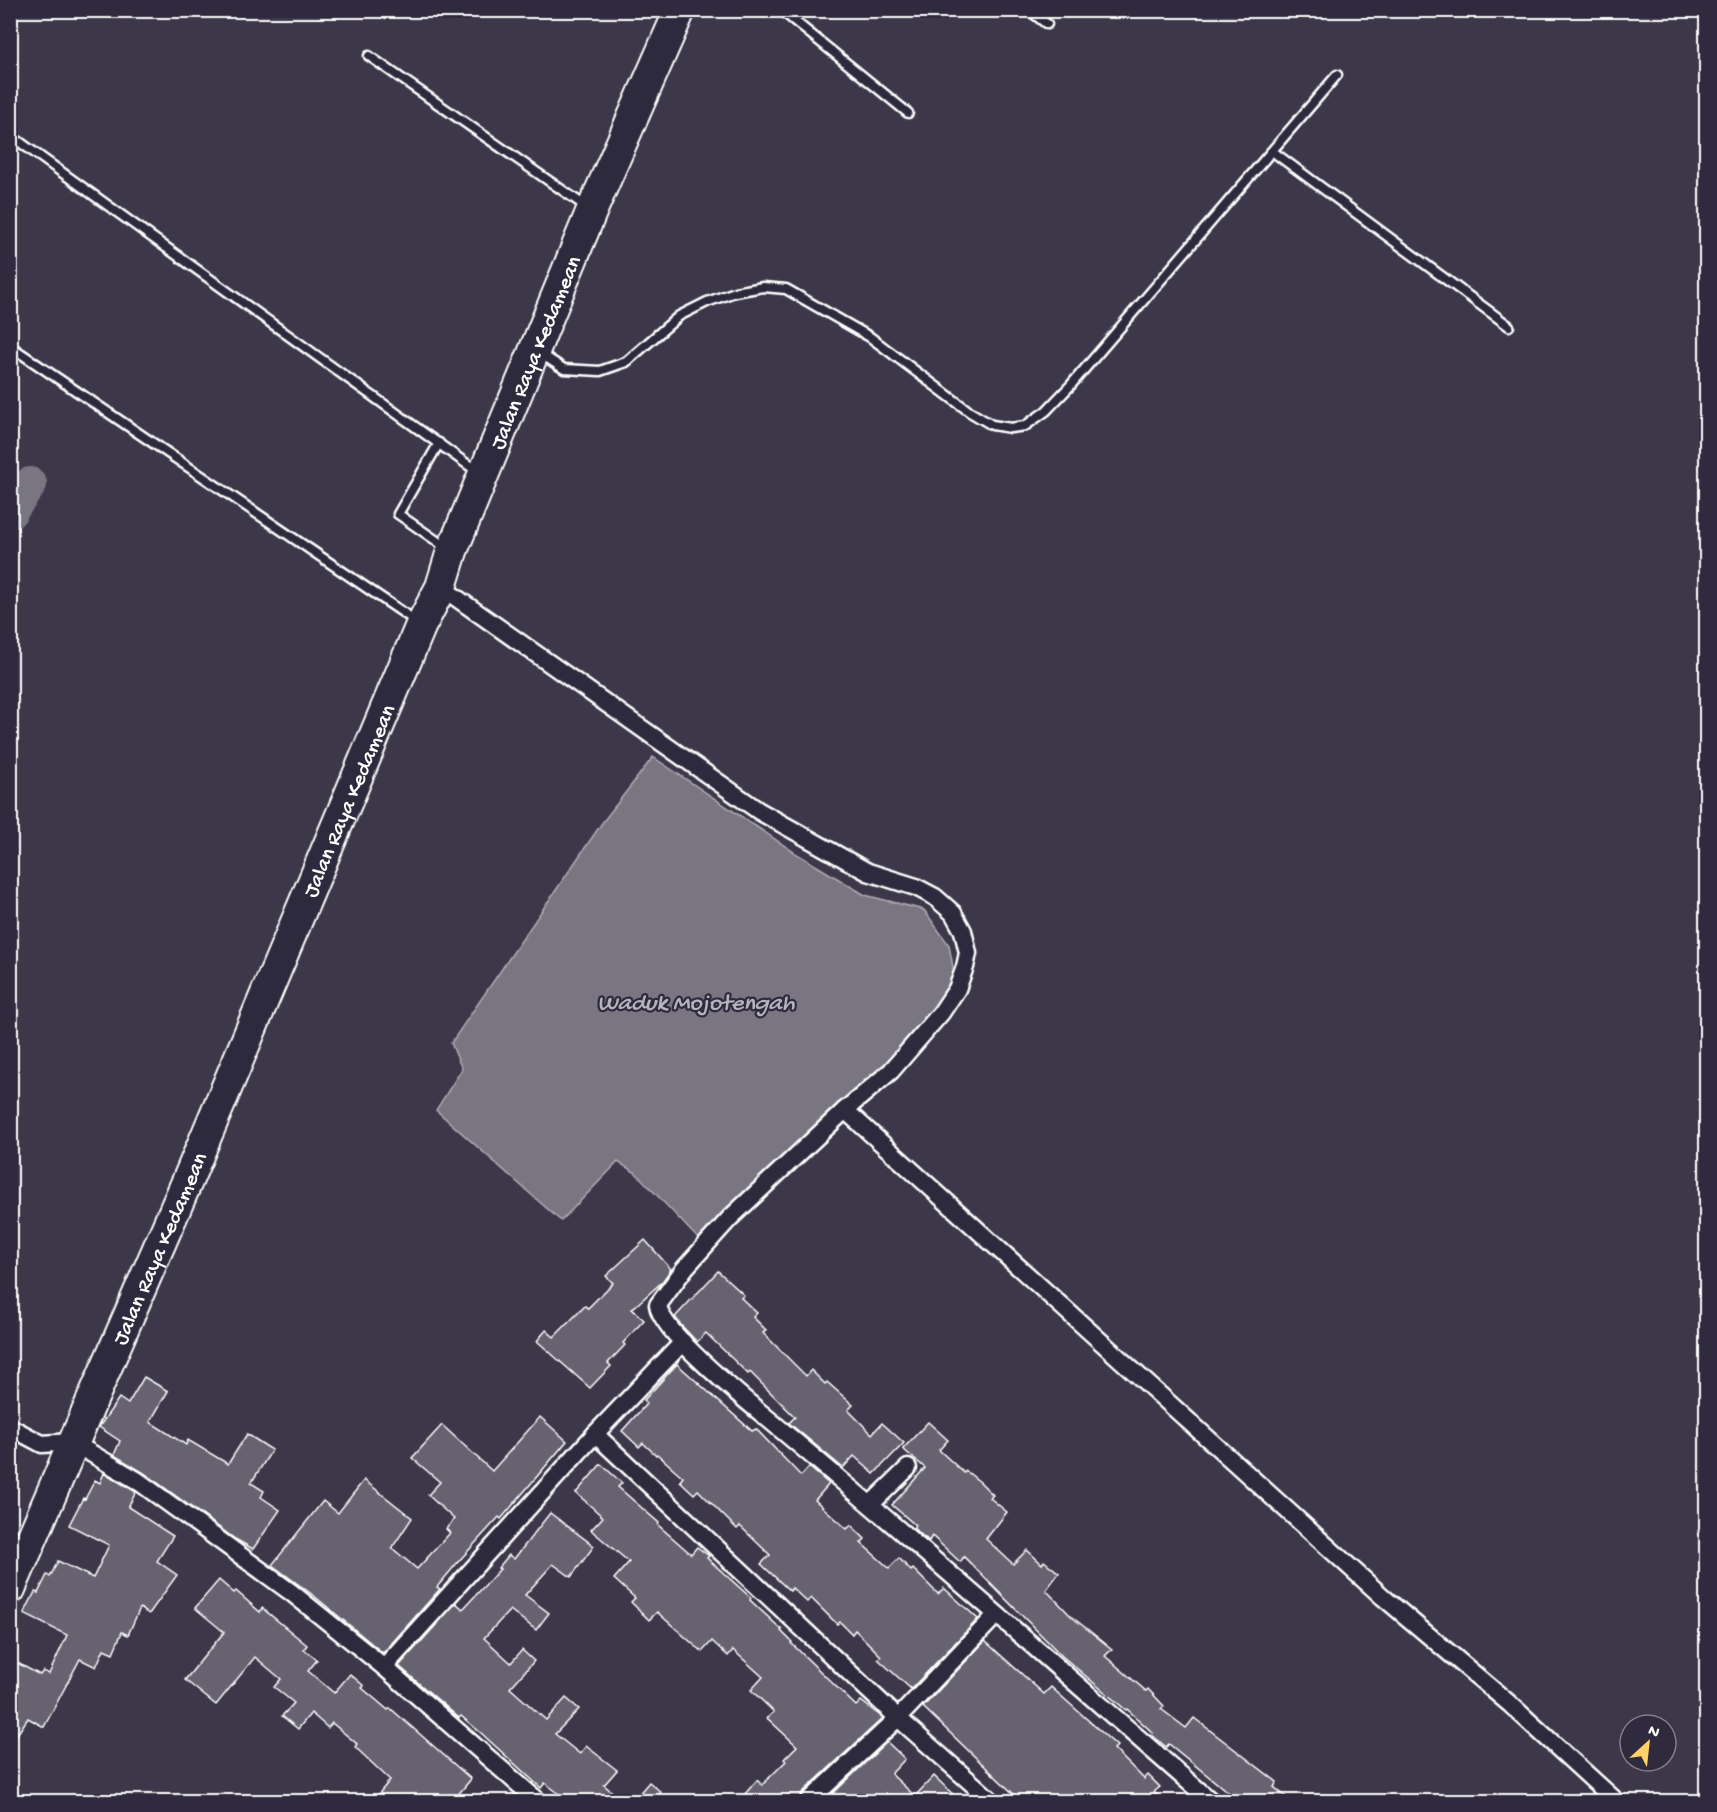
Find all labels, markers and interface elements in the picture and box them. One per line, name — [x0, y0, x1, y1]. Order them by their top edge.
street label: Jalan Raya Kedamean — [486, 252, 589, 454]
street label: Jalan Raya Kedamean — [299, 701, 403, 902]
water label: Waduk Mojotengah — [597, 990, 796, 1019]
street label: Jalan Raya Kedamean — [109, 1149, 215, 1349]
north arrow — [1618, 1713, 1678, 1773]
text: N — [1644, 1722, 1663, 1744]

